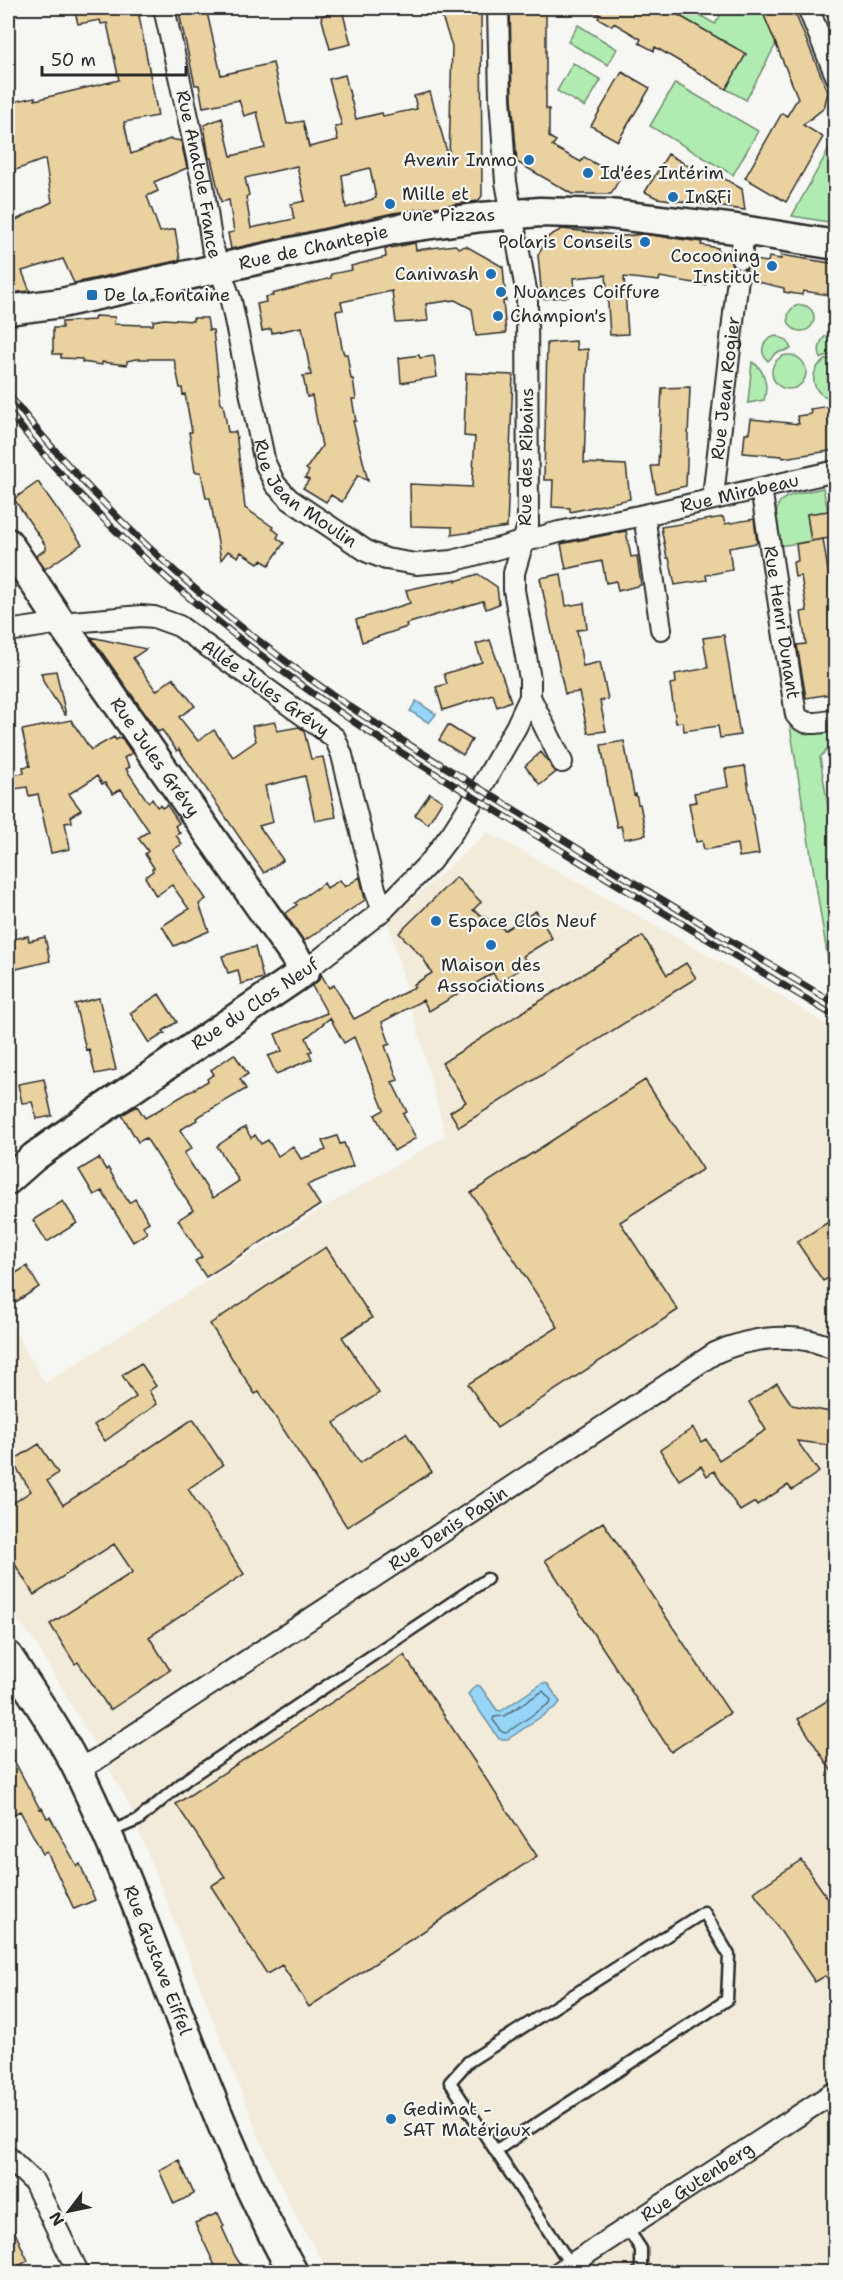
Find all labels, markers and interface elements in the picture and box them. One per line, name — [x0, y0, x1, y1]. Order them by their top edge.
scale bar — [42, 39, 186, 77]
text: 50 m — [51, 48, 96, 72]
street label: Rue Anatole France — [170, 88, 227, 262]
place label: Avenir Immo — [403, 148, 517, 172]
marker: Avenir Immo — [522, 153, 536, 167]
place label: Id'ées Intérim — [600, 161, 724, 185]
marker: Id'ées Intérim — [581, 166, 595, 180]
place label: Mille et une Pizzas — [402, 182, 495, 227]
place label: In&Fi — [685, 185, 732, 209]
marker: In&Fi — [666, 190, 680, 204]
marker: Mille et une Pizzas — [383, 197, 397, 211]
street label: Rue de Chantepie — [236, 219, 391, 276]
place label: Polaris Conseils — [498, 230, 633, 254]
marker: Polaris Conseils — [638, 235, 652, 249]
place label: Cocooning Institut — [670, 244, 760, 289]
marker: Cocooning Institut — [765, 259, 779, 273]
place label: Caniwash — [395, 262, 479, 286]
marker: Caniwash — [484, 267, 498, 281]
place label: Nuances Coiffure — [513, 280, 660, 304]
place label: De la Fontaine — [104, 283, 230, 307]
marker: Nuances Coiffure — [494, 285, 508, 299]
marker: De la Fontaine — [85, 288, 99, 302]
place label: Champion's — [510, 304, 607, 328]
marker: Champion's — [491, 309, 505, 323]
street label: Rue Jean Rogier — [705, 315, 746, 461]
street label: Rue des Ribains — [513, 388, 539, 526]
street label: Rue Jean Moulin — [248, 437, 362, 553]
street label: Rue Mirabeau — [678, 468, 801, 518]
street label: Rue Henri Dunant — [758, 544, 805, 701]
street label: Allée Jules Grévy — [196, 634, 335, 742]
street label: Rue Jules Grévy — [105, 693, 206, 822]
place label: Espace Clos Neuf — [448, 909, 597, 933]
marker: Espace Clos Neuf — [429, 914, 443, 928]
marker: Maison des Associations — [484, 938, 498, 952]
street label: Rue du Clos Neuf — [187, 952, 324, 1056]
place label: Maison des Associations — [437, 953, 545, 998]
street label: Rue Denis Papin — [384, 1481, 512, 1576]
street label: Rue Gustave Eiffel — [118, 1882, 198, 2039]
place label: Gedimat - SAT Matériaux — [403, 2097, 531, 2142]
marker: Gedimat - SAT Matériaux — [384, 2112, 398, 2126]
street label: Rue Gutenberg — [636, 2136, 758, 2227]
north arrow — [39, 2181, 99, 2241]
text: N — [44, 2208, 69, 2230]

